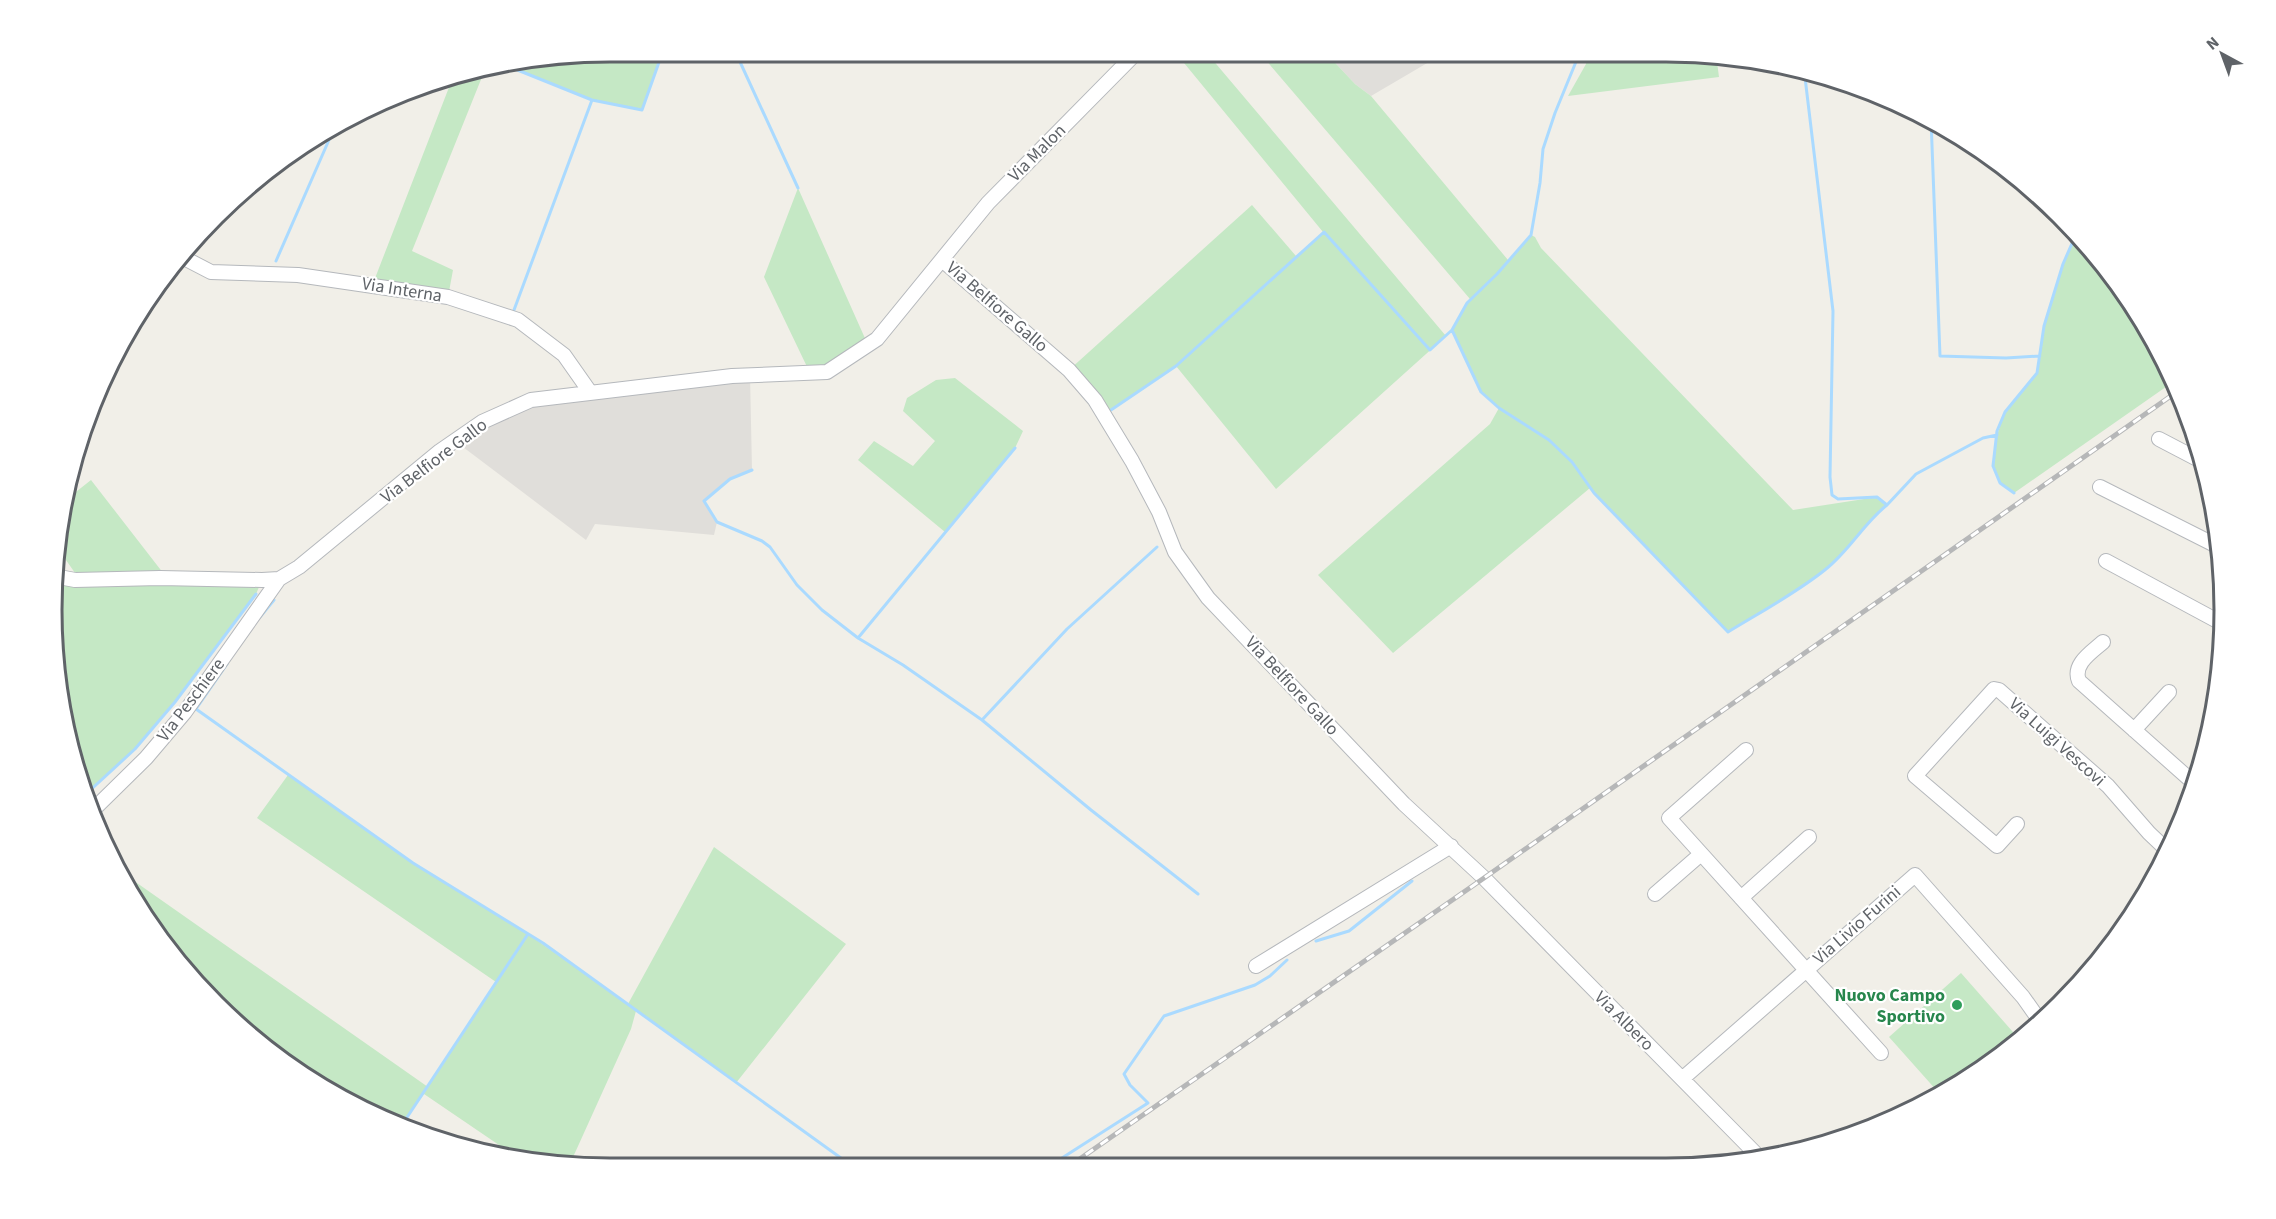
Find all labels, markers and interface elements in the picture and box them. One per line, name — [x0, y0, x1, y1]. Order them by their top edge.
north arrow — [2192, 24, 2252, 84]
text: N — [2202, 32, 2224, 55]
street label: Via Malon — [1002, 118, 1072, 188]
street label: Via Belfiore Gallo — [941, 256, 1053, 358]
street label: Via Interna — [360, 271, 444, 309]
street label: Via Belfiore Gallo — [376, 413, 492, 509]
street label: Via Belfiore Gallo — [1239, 631, 1345, 741]
street label: Via Peschiere — [151, 653, 231, 747]
street label: Via Luigi Vescovi — [2003, 692, 2111, 792]
street label: Via Livio Furini — [1808, 880, 1906, 970]
place label: Nuovo Campo Sportivo — [1834, 983, 1945, 1029]
street label: Via Albero — [1588, 985, 1660, 1057]
marker: Nuovo Campo Sportivo — [1950, 998, 1964, 1012]

